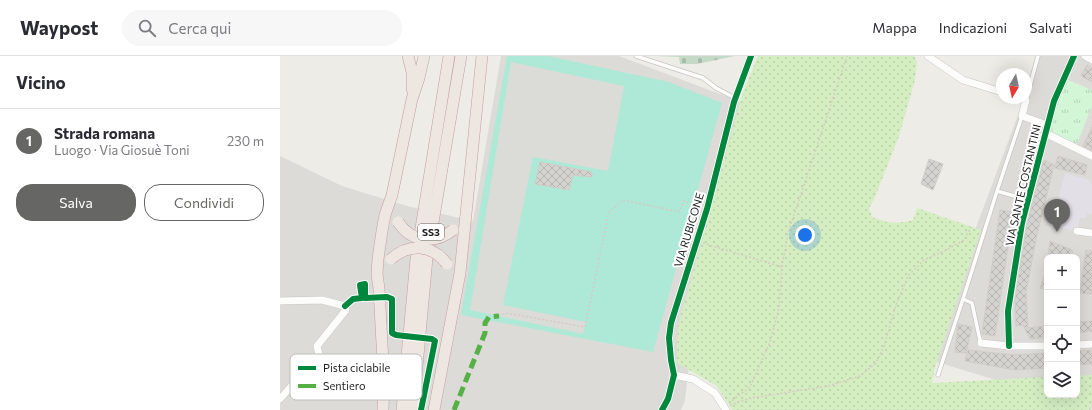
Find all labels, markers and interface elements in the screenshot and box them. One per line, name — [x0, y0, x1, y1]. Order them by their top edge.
search box — [122, 10, 402, 46]
text: Waypost — [20, 16, 98, 39]
icon: search — [136, 17, 158, 39]
text: Cerca qui — [168, 19, 231, 37]
text: Mappa — [872, 19, 917, 36]
text: Indicazioni — [939, 19, 1007, 36]
text: Salvati — [1029, 19, 1072, 36]
north arrow — [996, 68, 1032, 104]
text: Vicino — [16, 72, 66, 93]
street label: VIA SANTE COSTANTINI — [1002, 123, 1043, 247]
text: Strada romana — [54, 124, 155, 142]
text: 1 — [26, 133, 32, 149]
text: 230 m — [227, 133, 264, 149]
text: Luogo · Via Giosuè Toni — [54, 142, 190, 158]
button: Salva — [16, 184, 136, 221]
button: Condividi — [144, 184, 264, 221]
street label: VIA RUBICONE — [671, 191, 706, 269]
pin: 1 — [1044, 199, 1070, 232]
road number: SS3 — [418, 224, 444, 240]
your location — [795, 225, 815, 245]
map controls — [1044, 254, 1080, 398]
button: + — [1044, 254, 1080, 290]
button: − — [1044, 290, 1080, 326]
button: locate — [1044, 326, 1080, 362]
legend — [290, 354, 422, 400]
text: Pista ciclabile — [323, 361, 390, 374]
button: layers — [1044, 362, 1080, 398]
text: Sentiero — [323, 379, 366, 392]

